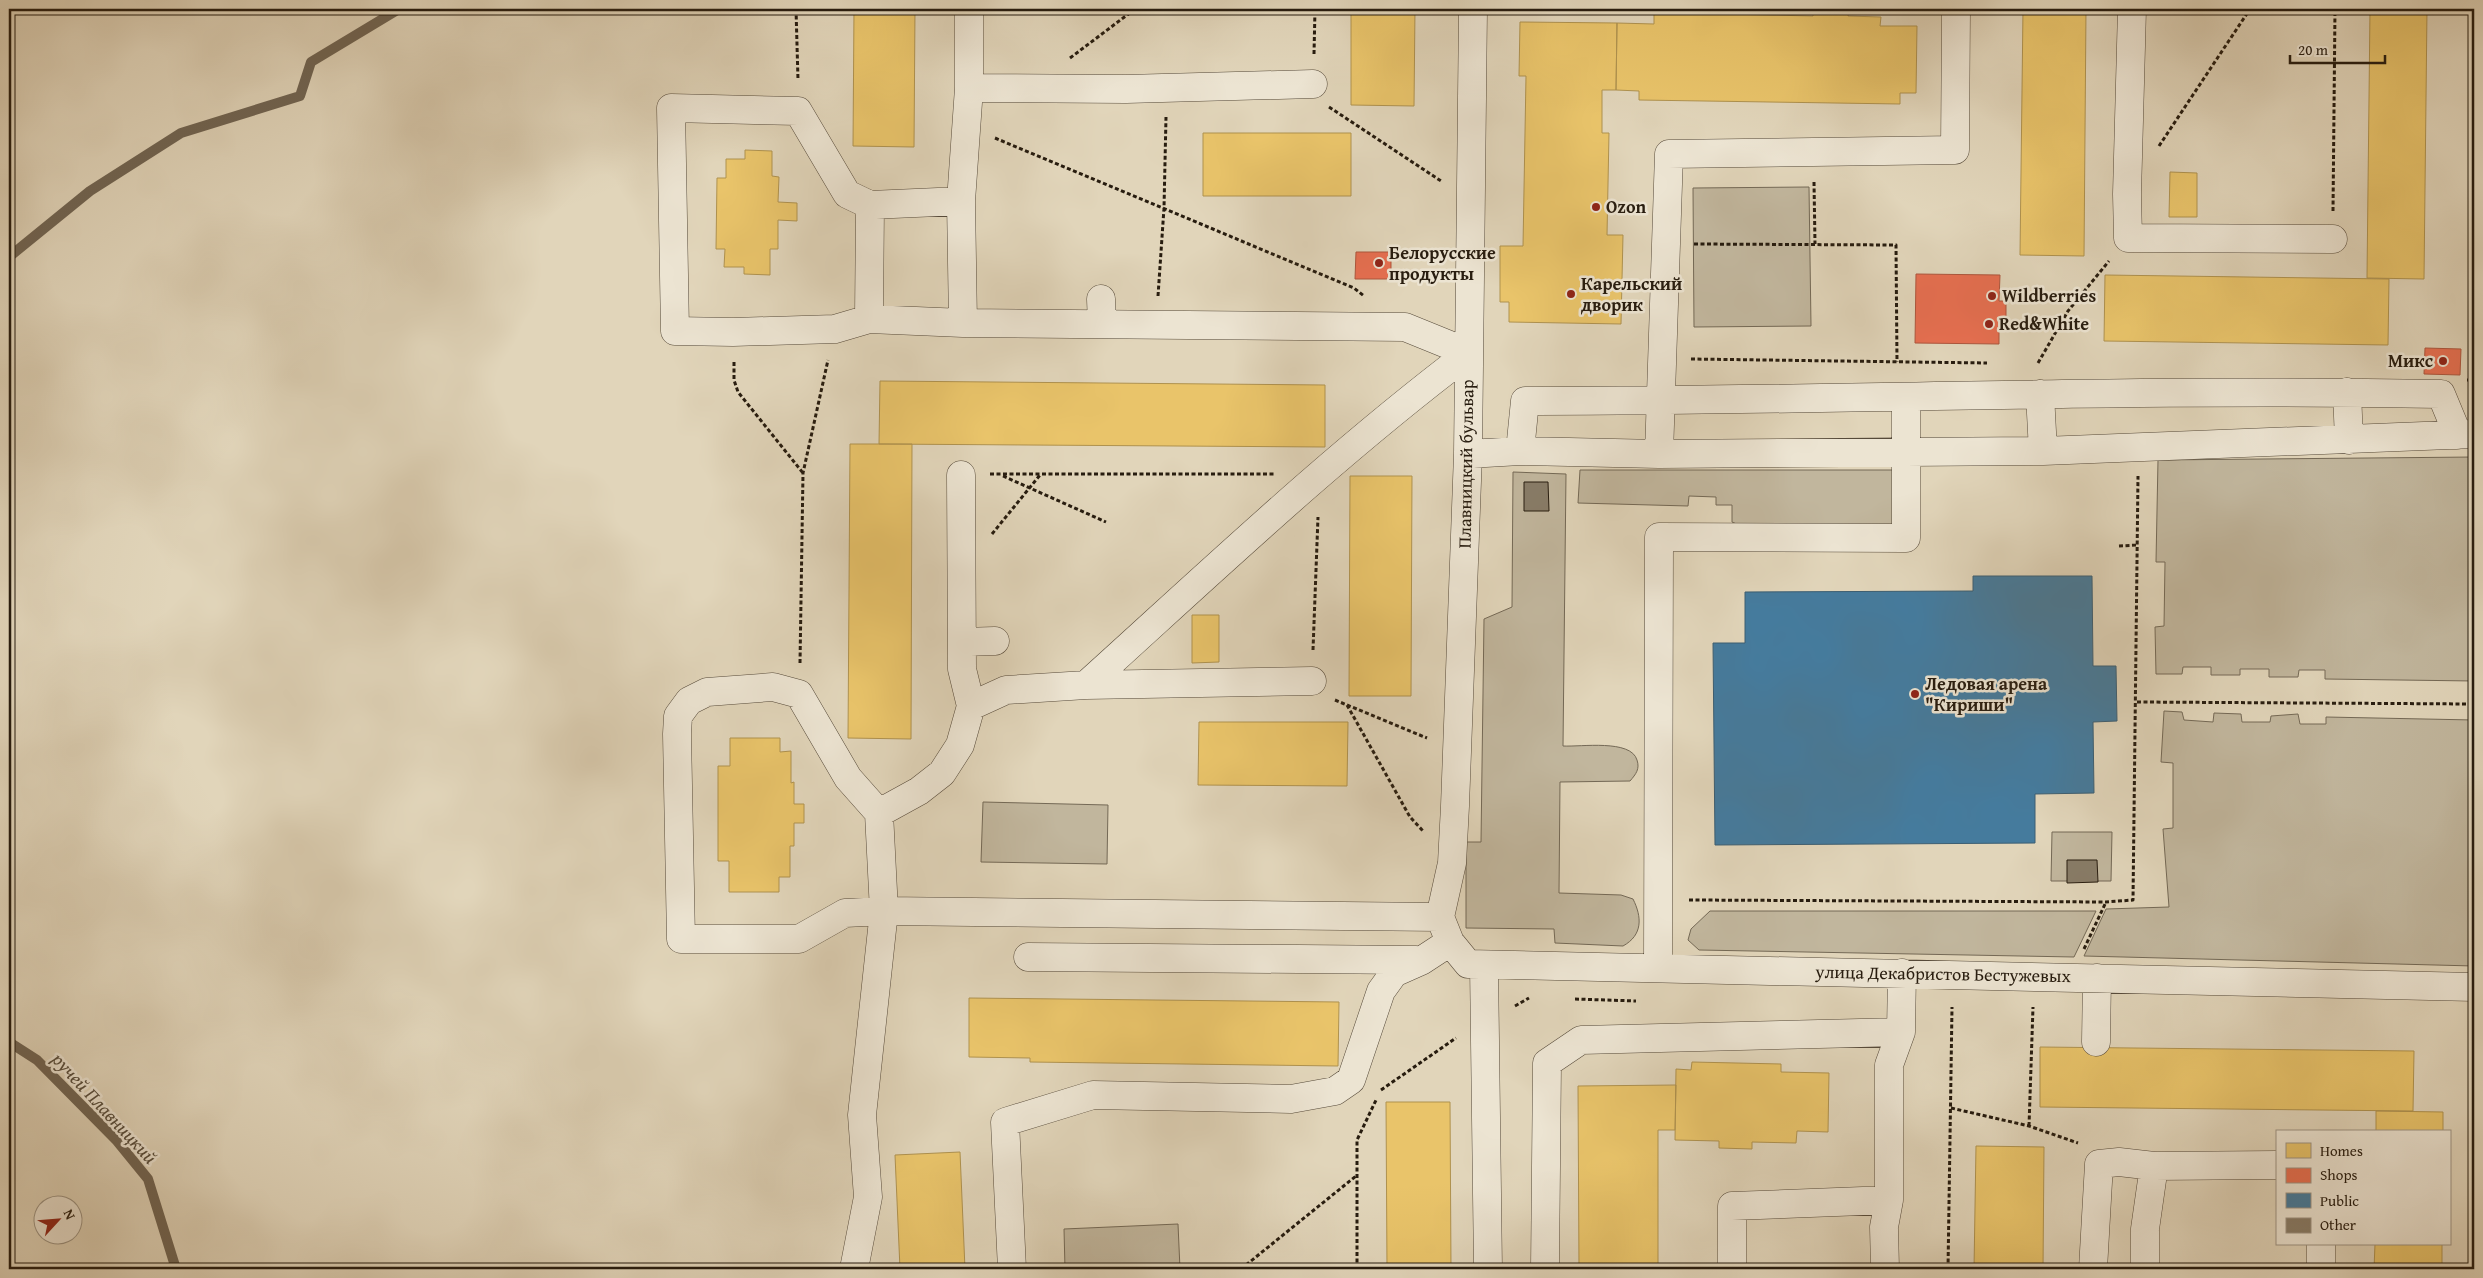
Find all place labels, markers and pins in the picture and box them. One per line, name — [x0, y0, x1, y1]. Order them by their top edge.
place label: Ozon — [1606, 193, 1646, 220]
marker: Ozon — [1590, 201, 1602, 213]
place label: Белорусские продукты — [1389, 239, 1496, 287]
marker: Белорусские продукты — [1373, 257, 1385, 269]
place label: Карельский дворик — [1581, 270, 1682, 318]
place label: Wildberries — [2002, 282, 2096, 309]
marker: Карельский дворик — [1565, 288, 1577, 300]
marker: Wildberries — [1986, 290, 1998, 302]
place label: Red&White — [1999, 310, 2089, 337]
marker: Red&White — [1983, 318, 1995, 330]
place label: Микс — [2388, 347, 2433, 374]
marker: Микс — [2437, 355, 2449, 367]
place label: Ледовая арена "Кириши" — [1925, 670, 2048, 718]
marker: Ледовая арена "Кириши" — [1909, 688, 1921, 700]

